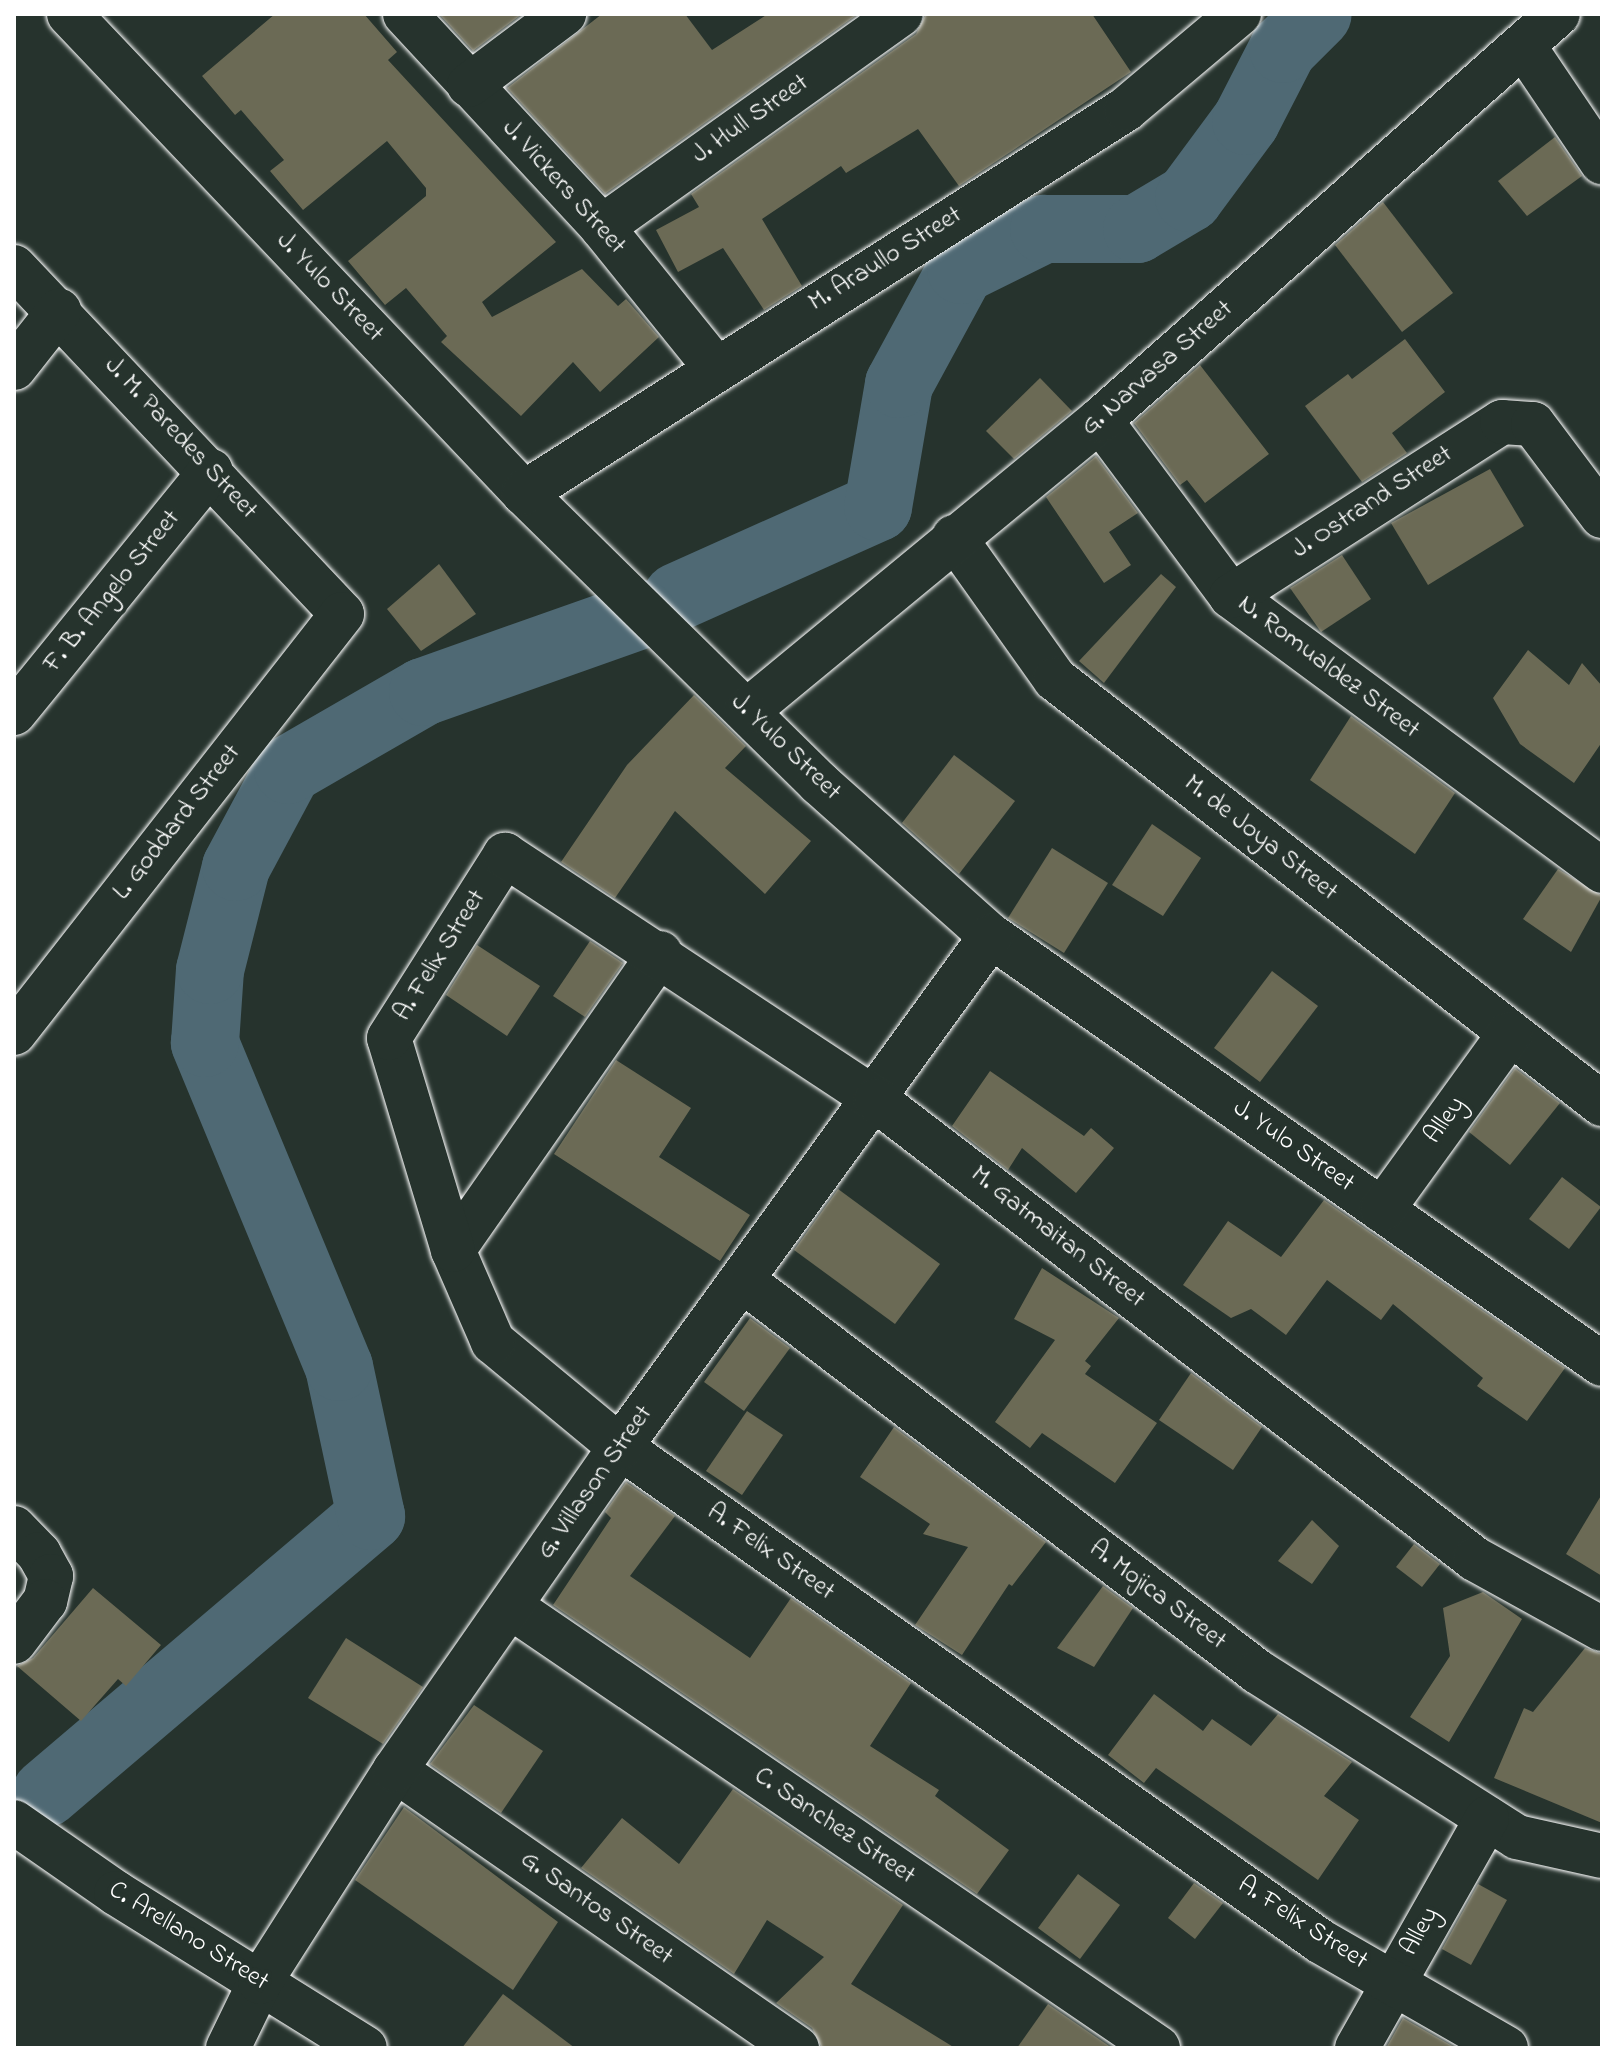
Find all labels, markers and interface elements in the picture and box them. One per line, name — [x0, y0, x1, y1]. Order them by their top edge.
street label: J. Hull Street — [687, 68, 815, 172]
street label: J. Vickers Street — [494, 114, 632, 262]
street label: M. Araullo Street — [804, 200, 968, 320]
street label: J. Yulo Street — [269, 226, 389, 350]
street label: G. Narvasa Street — [1076, 295, 1240, 443]
street label: J. M. Paredes Street — [97, 351, 263, 527]
street label: J. Ostrand Street — [1287, 440, 1459, 566]
street label: F. B. Angelo Street — [38, 504, 188, 680]
street label: N. Romualdez Street — [1231, 589, 1425, 747]
street label: J. Yulo Street — [723, 688, 847, 808]
street label: L. Goddard Street — [107, 739, 249, 907]
street label: M. de Joya Street — [1177, 769, 1343, 909]
street label: A. Felix Street — [388, 885, 494, 1027]
street label: Alley — [1418, 1091, 1474, 1151]
street label: J. Yulo Street — [1226, 1094, 1360, 1200]
street label: M. Gatmaitan Street — [963, 1160, 1151, 1316]
street label: G. Villason Street — [531, 1400, 661, 1566]
street label: A. Felix Street — [700, 1497, 840, 1609]
street label: A. Mojica Street — [1082, 1534, 1232, 1658]
street label: C. Sanchez Street — [747, 1761, 921, 1893]
street label: G. Santos Street — [514, 1845, 678, 1973]
street label: A. Felix Street — [1231, 1870, 1373, 1978]
street label: C. Arellano Street — [102, 1875, 274, 1999]
street label: Alley — [1395, 1902, 1447, 1962]

